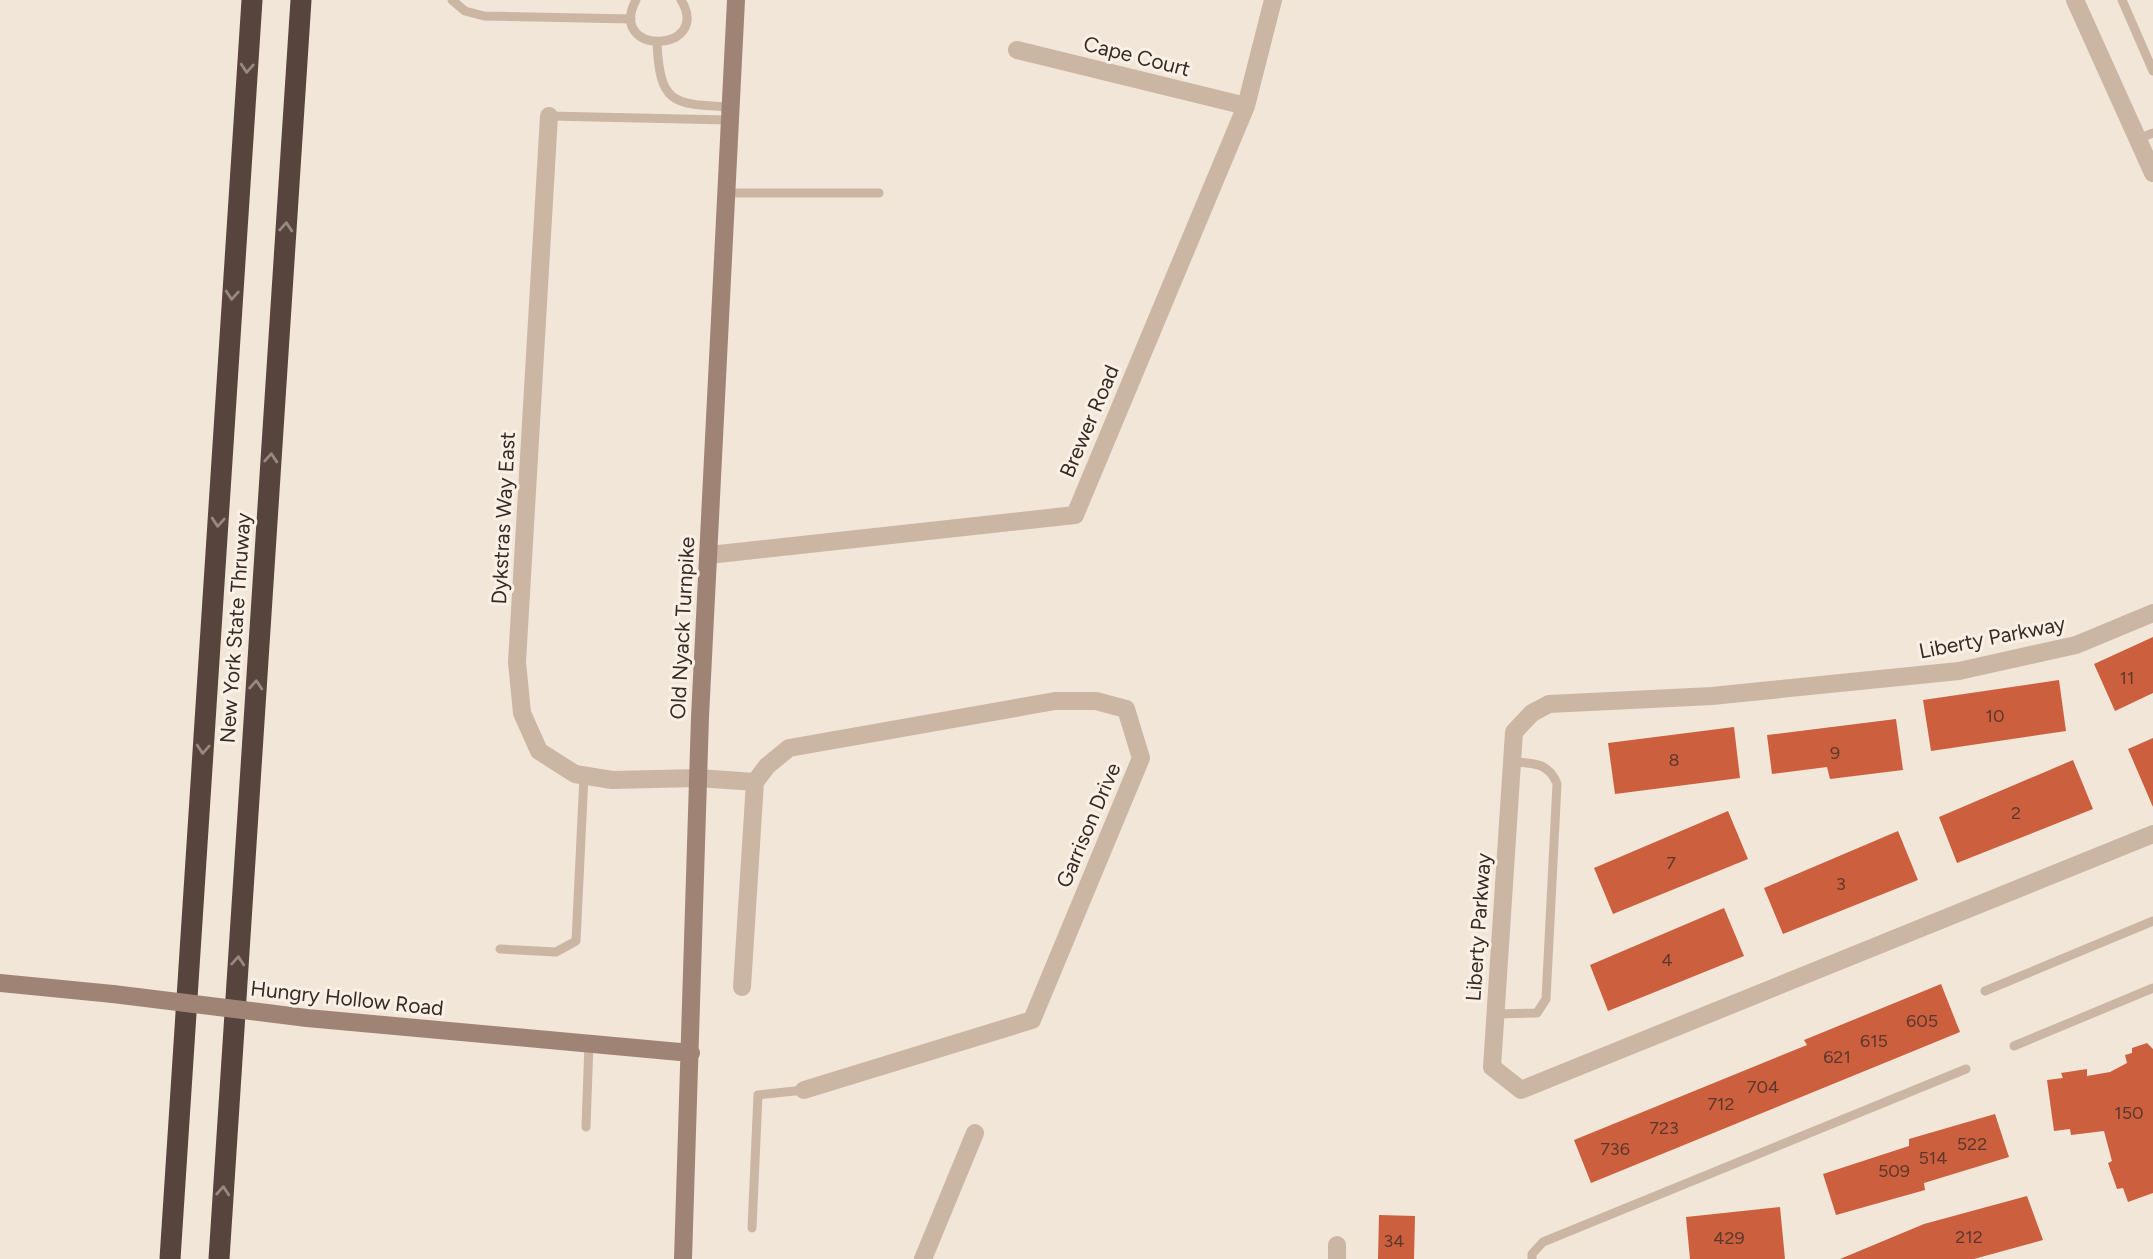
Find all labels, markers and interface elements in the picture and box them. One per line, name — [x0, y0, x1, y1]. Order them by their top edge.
street label: Cape Court — [1081, 31, 1193, 81]
one-way arrow — [240, 63, 255, 74]
one-way arrow — [278, 221, 293, 232]
one-way arrow — [225, 290, 240, 301]
street label: Brewer Road — [1054, 361, 1124, 481]
street label: Dykstras Way East — [486, 431, 520, 605]
one-way arrow — [263, 452, 278, 463]
street label: New York State Thruway — [214, 512, 256, 744]
one-way arrow — [210, 517, 225, 528]
street label: Old Nyack Turnpike — [665, 536, 699, 720]
street label: Liberty Parkway — [1917, 611, 2067, 663]
house number: 11 — [2120, 667, 2134, 689]
one-way arrow — [249, 679, 264, 690]
house number: 10 — [1986, 705, 2004, 727]
house number: 9 — [1830, 742, 1840, 764]
one-way arrow — [196, 744, 211, 755]
house number: 8 — [1668, 749, 1680, 771]
street label: Garrison Drive — [1050, 759, 1126, 891]
house number: 2 — [2011, 802, 2021, 824]
street label: Liberty Parkway — [1460, 852, 1496, 1002]
house number: 7 — [1666, 852, 1676, 874]
house number: 3 — [1836, 873, 1846, 895]
house number: 4 — [1661, 949, 1673, 971]
one-way arrow — [231, 955, 246, 966]
street label: Hungry Hollow Road — [249, 975, 445, 1021]
house number: 605 — [1906, 1010, 1938, 1032]
house number: 615 — [1860, 1030, 1888, 1052]
house number: 621 — [1823, 1046, 1851, 1068]
house number: 704 — [1747, 1076, 1779, 1098]
house number: 712 — [1707, 1093, 1735, 1115]
house number: 150 — [2114, 1102, 2144, 1124]
house number: 723 — [1649, 1117, 1679, 1139]
house number: 522 — [1957, 1133, 1987, 1155]
house number: 736 — [1600, 1138, 1630, 1160]
house number: 514 — [1919, 1147, 1947, 1169]
house number: 509 — [1878, 1160, 1910, 1182]
one-way arrow — [216, 1185, 231, 1196]
house number: 212 — [1955, 1226, 1983, 1248]
house number: 429 — [1713, 1227, 1745, 1249]
house number: 34 — [1384, 1230, 1404, 1252]

